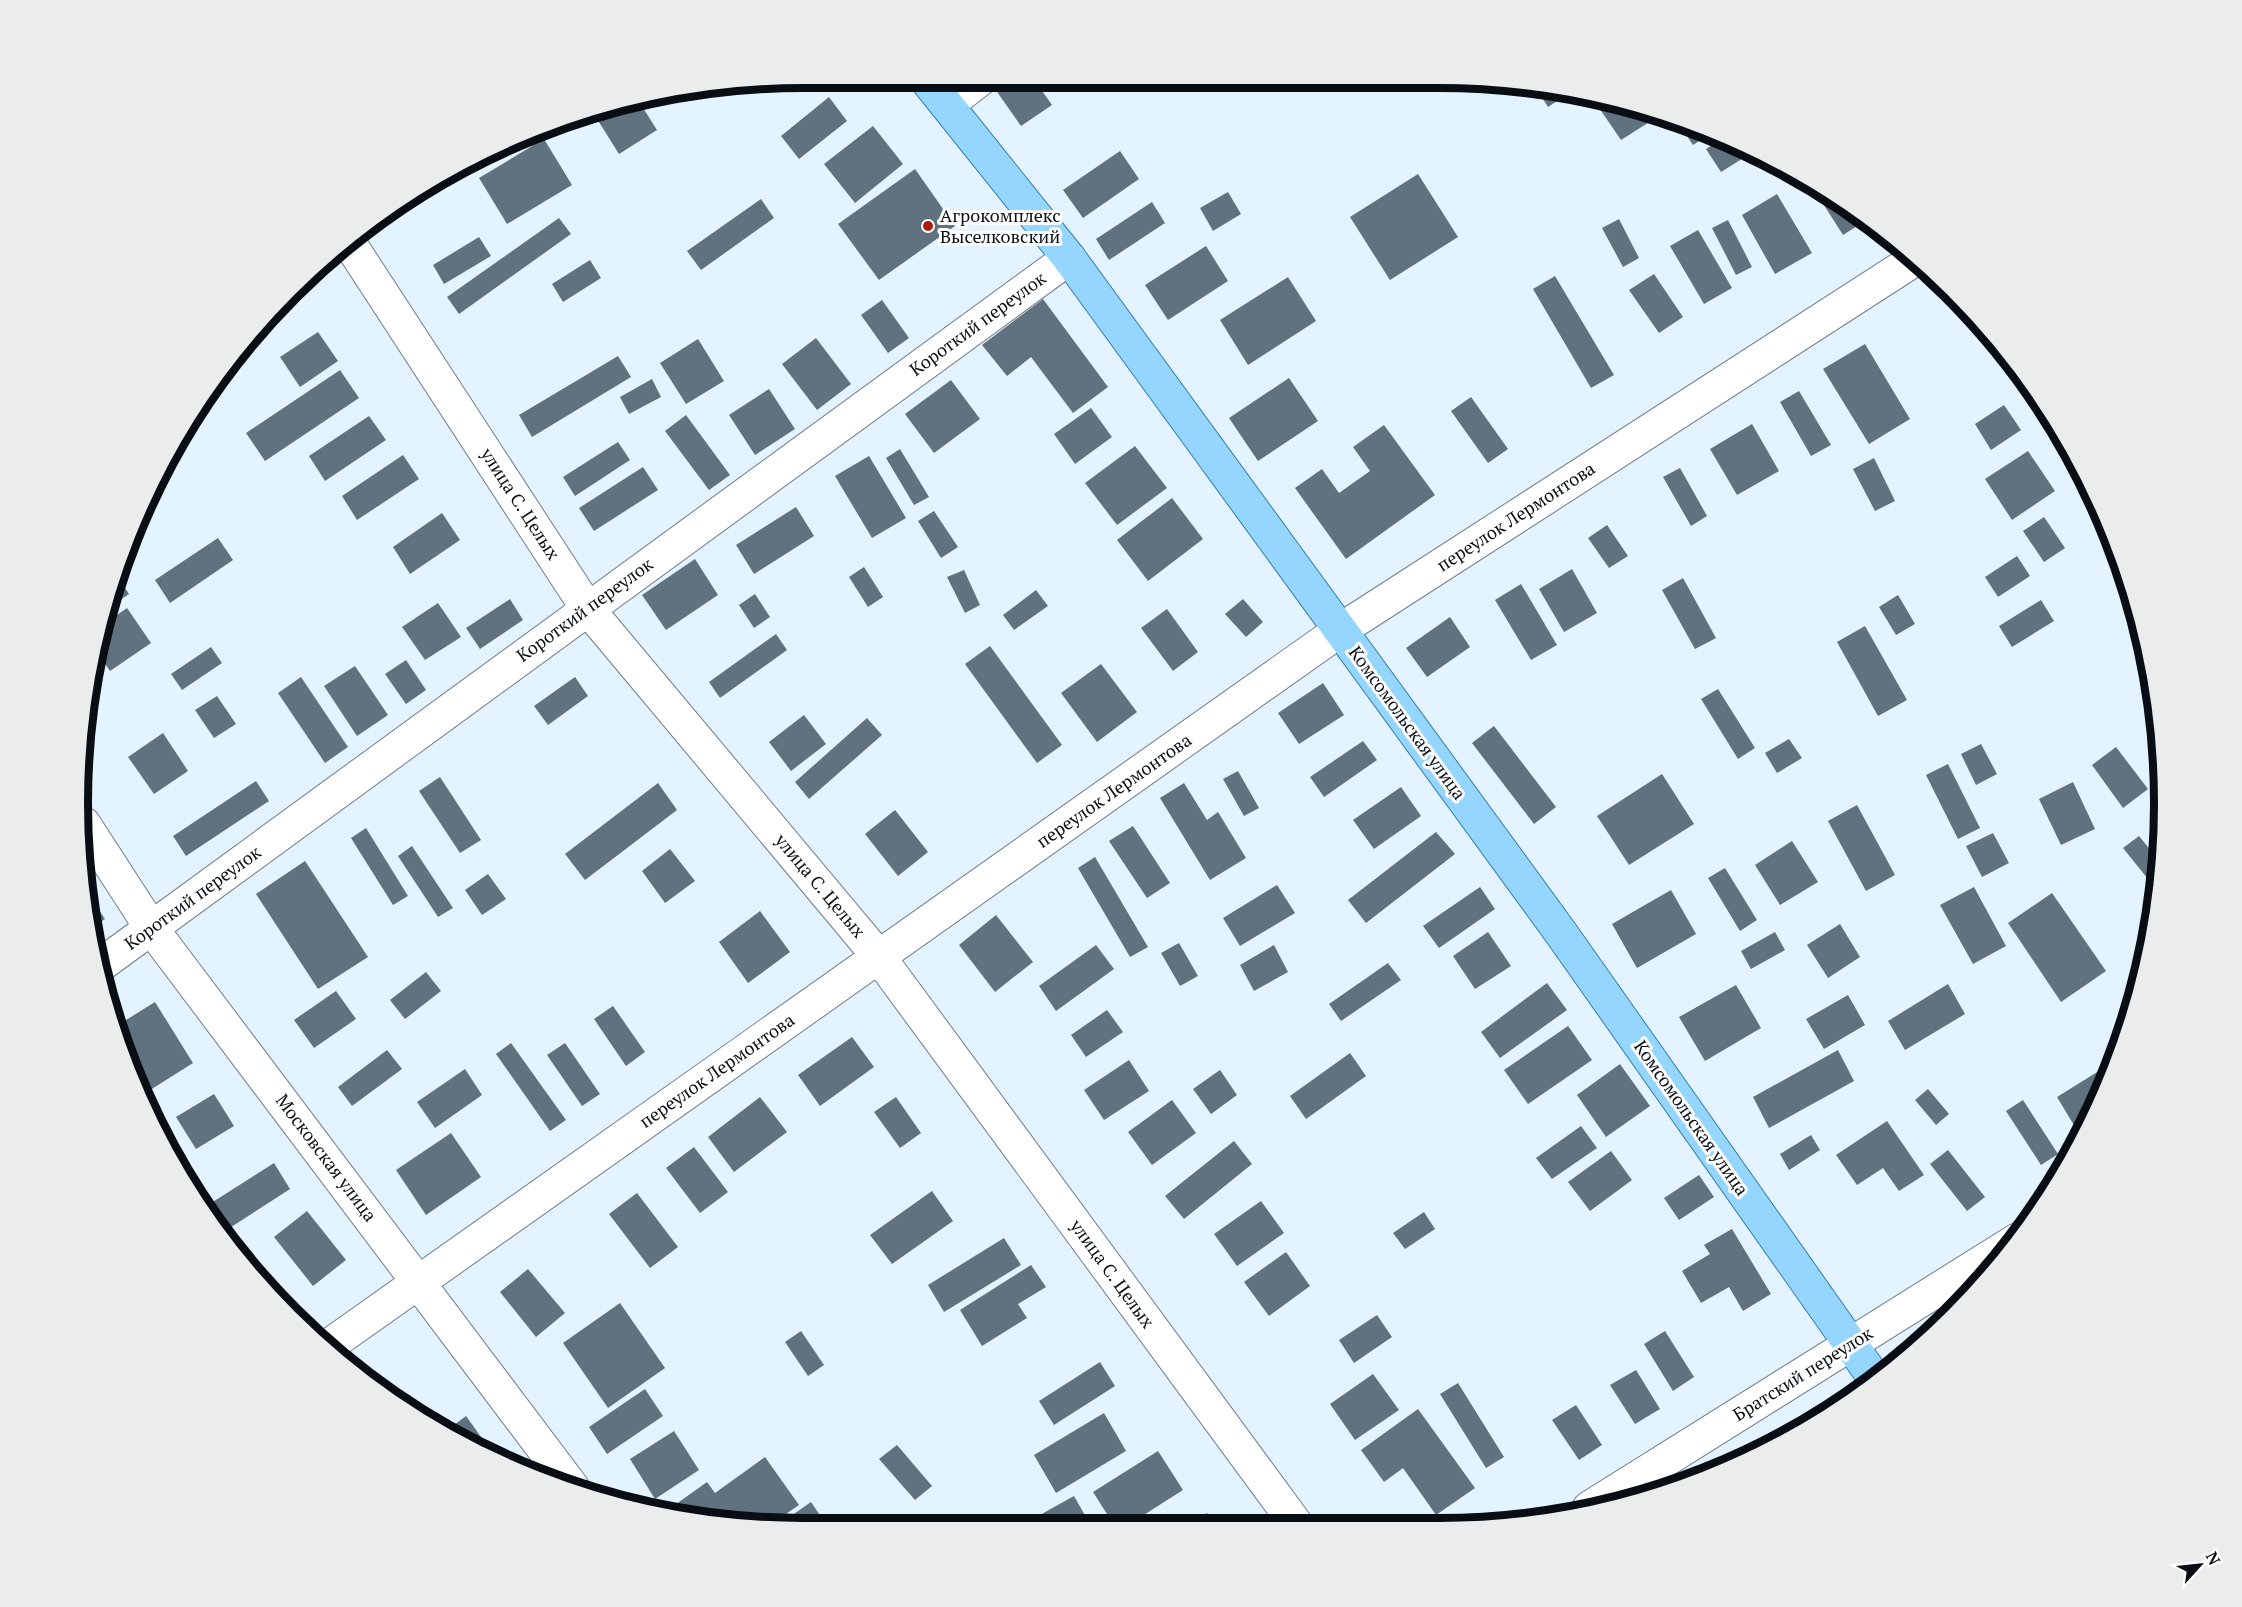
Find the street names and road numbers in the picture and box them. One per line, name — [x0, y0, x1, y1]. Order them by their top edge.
street label: Короткий переулок — [904, 265, 1051, 381]
street label: улица С. Целых — [475, 442, 566, 565]
street label: переулок Лермонтова — [1432, 456, 1599, 576]
street label: Короткий переулок — [511, 551, 658, 667]
street label: Комсомольская улица — [1344, 641, 1472, 804]
street label: переулок Лермонтова — [1031, 728, 1196, 853]
street label: улица С. Целых — [770, 828, 872, 943]
street label: Короткий переулок — [119, 839, 266, 955]
street label: переулок Лермонтова — [634, 1008, 799, 1133]
street label: Комсомольская улица — [1629, 1035, 1755, 1200]
street label: Московская улица — [271, 1089, 383, 1226]
street label: улица С. Целых — [1065, 1213, 1161, 1333]
street label: Братский переулок — [1728, 1320, 1877, 1426]

